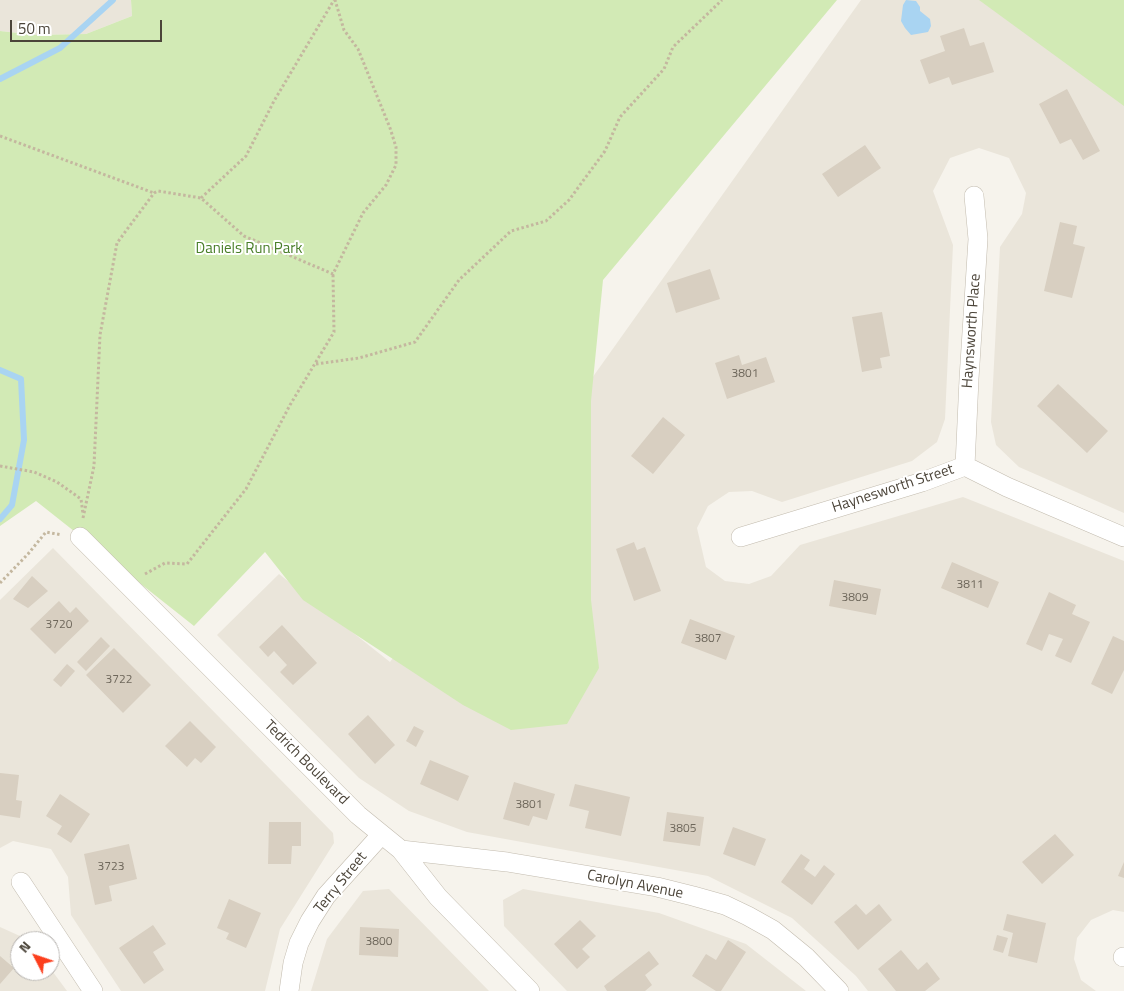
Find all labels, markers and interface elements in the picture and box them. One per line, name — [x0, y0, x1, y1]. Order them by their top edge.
scale bar — [12, 10, 165, 42]
text: 50 m — [18, 17, 51, 40]
park label: Daniels Run Park — [195, 240, 303, 258]
street label: Haynsworth Place — [959, 273, 985, 389]
house number: 3801 — [732, 367, 758, 381]
street label: Haynesworth Street — [830, 461, 956, 517]
house number: 3811 — [957, 578, 983, 592]
house number: 3809 — [842, 591, 868, 605]
house number: 3720 — [46, 618, 72, 632]
house number: 3807 — [695, 632, 721, 646]
house number: 3722 — [106, 673, 132, 687]
street label: Tedrich Boulevard — [260, 717, 352, 809]
house number: 3801 — [516, 798, 542, 812]
house number: 3805 — [670, 822, 696, 836]
street label: Terry Street — [311, 849, 371, 917]
house number: 3723 — [98, 860, 124, 874]
street label: Carolyn Avenue — [585, 867, 685, 903]
north arrow — [10, 931, 60, 981]
house number: 3800 — [366, 935, 392, 949]
text: N — [13, 936, 35, 957]

